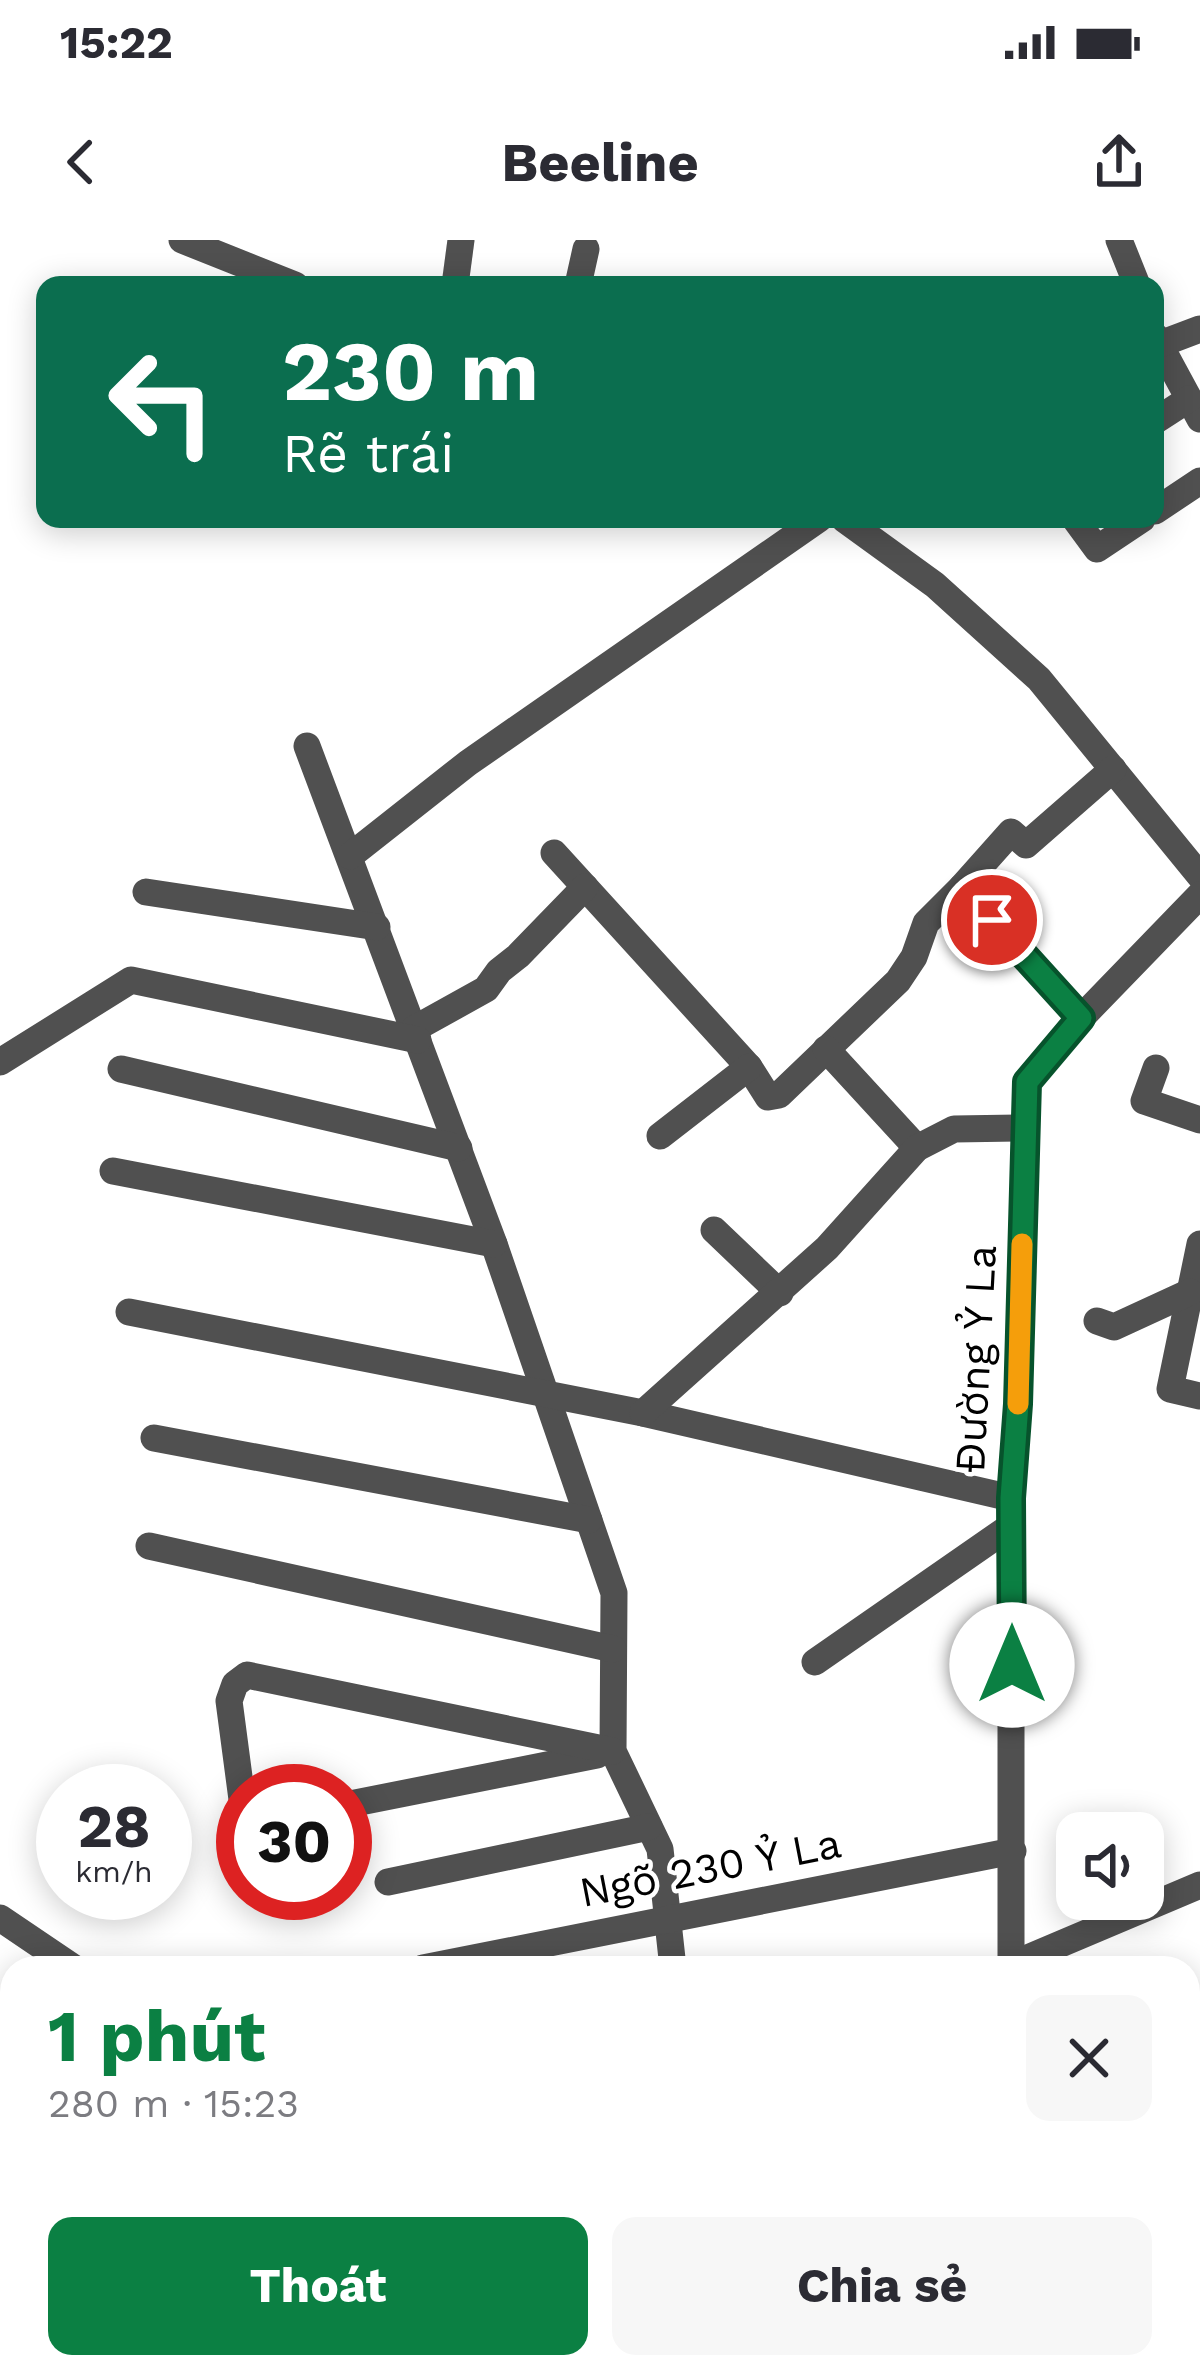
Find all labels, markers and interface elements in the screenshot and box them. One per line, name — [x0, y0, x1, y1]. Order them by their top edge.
text: 15:22 — [60, 16, 173, 69]
icon: back — [48, 129, 114, 195]
icon: share — [1086, 129, 1152, 195]
text: Beeline — [501, 131, 699, 194]
text: 230 m — [282, 322, 539, 420]
icon: left — [84, 324, 240, 480]
text: Rẽ trái — [282, 422, 454, 485]
pin — [941, 869, 1043, 971]
icon: arrive — [959, 887, 1025, 953]
street label: Đường Ỷ La — [945, 1244, 1006, 1474]
position arrow — [949, 1602, 1075, 1728]
speed limit sign: 30 — [216, 1764, 372, 1920]
text: 28 — [77, 1791, 151, 1862]
map controls — [1056, 1812, 1164, 1920]
button: sound — [1056, 1812, 1164, 1920]
street label: Ngõ 230 Ỷ La — [575, 1818, 845, 1917]
text: km/h — [75, 1854, 153, 1889]
text: 1 phút — [48, 1994, 265, 2078]
button: close — [1026, 1995, 1152, 2121]
text: 280 m · 15:23 — [48, 2081, 299, 2126]
button: Thoát — [48, 2217, 588, 2355]
button: Chia sẻ — [612, 2217, 1152, 2355]

